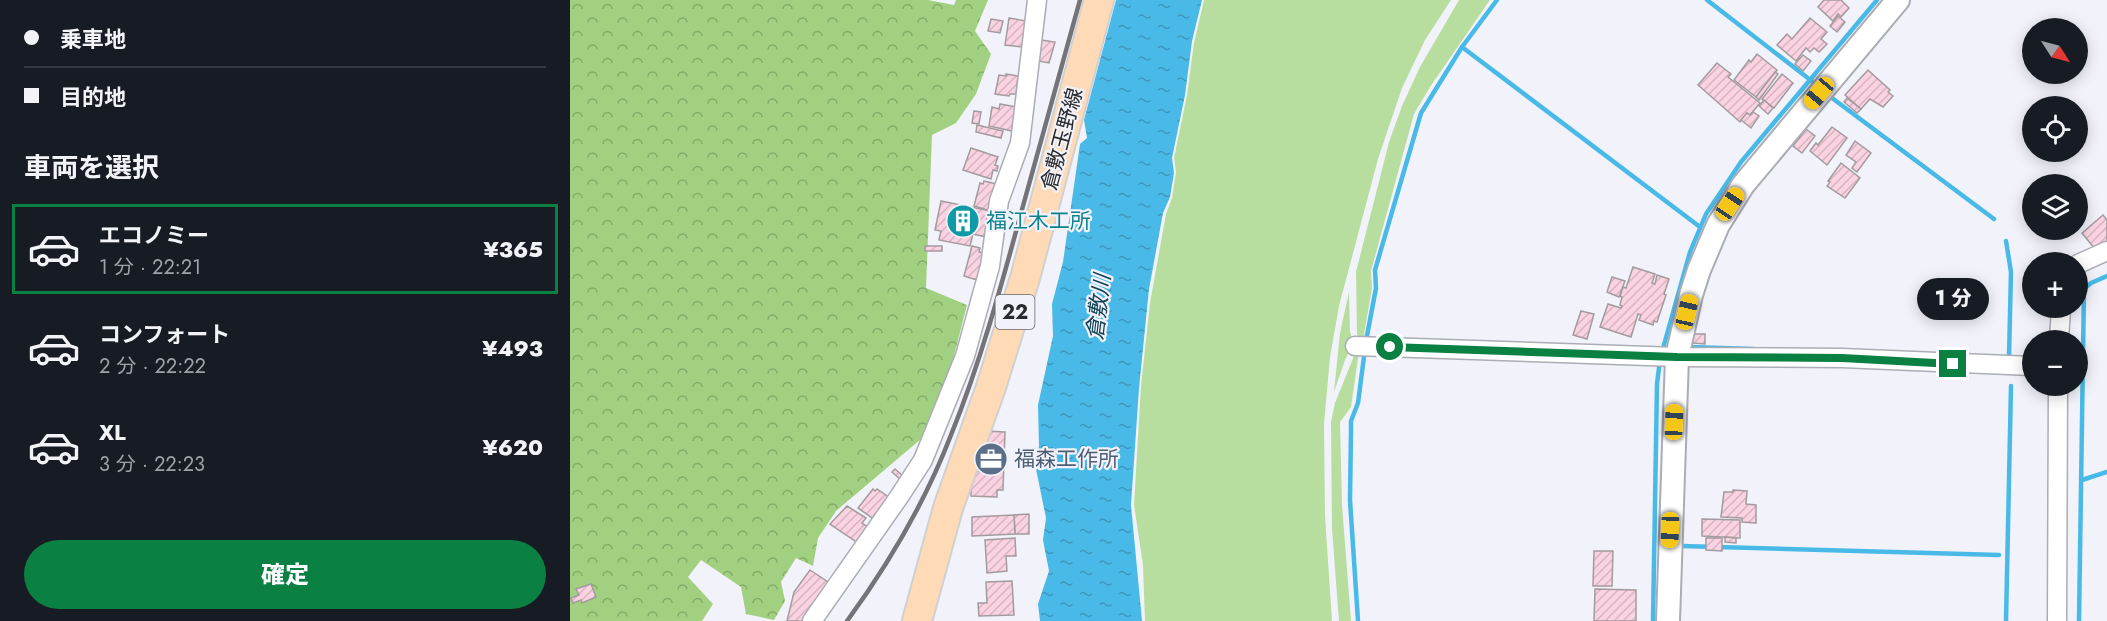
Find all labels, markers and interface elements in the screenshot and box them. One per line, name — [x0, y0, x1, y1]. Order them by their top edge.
north arrow — [2022, 18, 2088, 84]
map controls — [2022, 18, 2088, 396]
text: 乗車地 — [60, 23, 126, 55]
car — [1801, 73, 1837, 113]
text: 目的地 — [60, 81, 126, 113]
street label: 倉敷玉野線 — [1034, 84, 1090, 194]
button: locate — [2022, 96, 2088, 162]
text: 車両を選択 — [24, 148, 159, 187]
button: layers — [2022, 174, 2088, 240]
car — [1712, 184, 1748, 224]
building icon: 福江木工所 — [945, 203, 981, 239]
place label: 福江木工所 — [986, 206, 1091, 236]
text: エコノミー — [99, 219, 209, 251]
icon: car — [27, 222, 81, 276]
text: ¥365 — [484, 233, 543, 265]
button: + — [2022, 252, 2088, 318]
text: 1 分 · 22:21 — [99, 253, 201, 282]
water label: 倉敷川 — [1078, 270, 1118, 342]
callout: 1 分 — [1917, 277, 1989, 319]
text: 1 分 — [1935, 284, 1971, 313]
car — [1674, 292, 1700, 332]
road number: 22 — [996, 295, 1034, 329]
text: コンフォート — [99, 318, 230, 350]
icon: car — [27, 321, 81, 375]
button: − — [2022, 330, 2088, 396]
text: ¥493 — [482, 332, 543, 364]
route start — [1376, 333, 1403, 360]
route end — [1939, 350, 1966, 377]
text: 2 分 · 22:22 — [99, 352, 206, 381]
car — [1664, 404, 1684, 440]
text: XL — [99, 416, 126, 448]
icon: car — [27, 420, 81, 474]
text: ¥620 — [482, 431, 543, 463]
office icon: 福森工作所 — [973, 441, 1009, 477]
place label: 福森工作所 — [1014, 444, 1119, 474]
text: 3 分 · 22:23 — [99, 450, 205, 479]
car — [1660, 512, 1680, 548]
button: 確定 — [24, 540, 546, 609]

